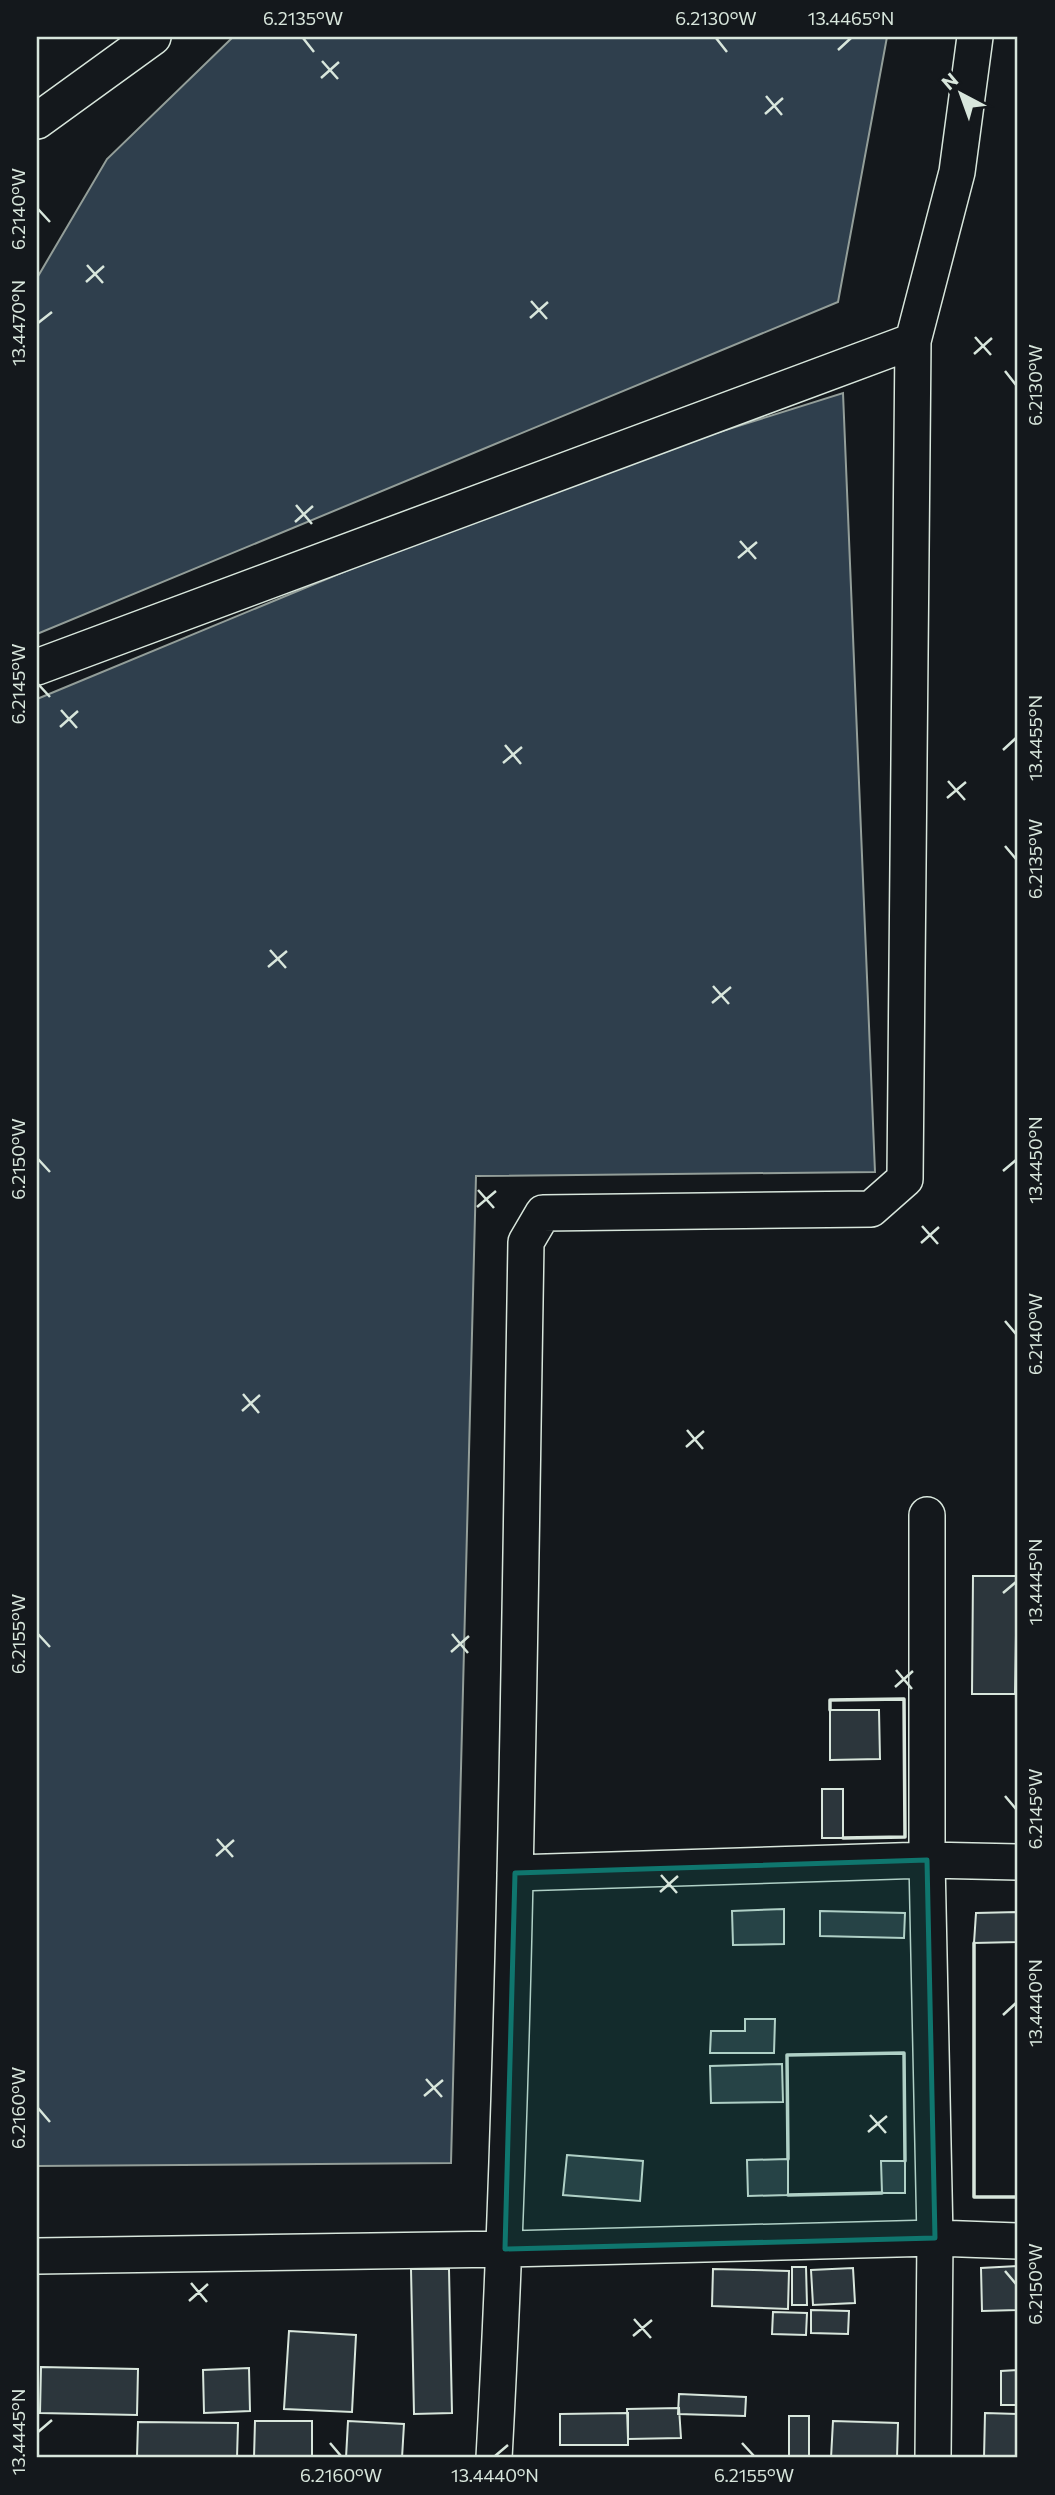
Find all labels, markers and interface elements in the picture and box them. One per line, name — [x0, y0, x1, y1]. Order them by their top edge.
text: 6.2135°W — [263, 7, 343, 29]
text: 6.2130°W — [675, 7, 757, 29]
text: 13.4465°N — [808, 7, 894, 29]
north arrow — [926, 60, 996, 130]
text: N — [937, 67, 962, 94]
text: 6.2140°W — [7, 168, 29, 250]
text: 13.4470°N — [7, 280, 29, 366]
text: 6.2130°W — [1024, 344, 1046, 426]
text: 6.2145°W — [7, 644, 29, 724]
text: 13.4455°N — [1024, 695, 1046, 781]
text: 6.2135°W — [1024, 819, 1046, 899]
text: 13.4450°N — [1024, 1116, 1046, 1204]
text: 6.2150°W — [7, 1118, 29, 1200]
text: 6.2140°W — [1024, 1293, 1046, 1375]
text: 13.4445°N — [1024, 1539, 1046, 1625]
text: 6.2155°W — [7, 1594, 29, 1674]
text: 6.2145°W — [1024, 1769, 1046, 1849]
text: 13.4440°N — [1024, 1959, 1046, 2047]
text: 6.2160°W — [7, 2067, 29, 2149]
text: 6.2150°W — [1024, 2243, 1046, 2325]
text: 13.4445°N — [7, 2389, 29, 2475]
text: 6.2160°W — [300, 2464, 382, 2486]
text: 13.4440°N — [451, 2464, 539, 2486]
text: 6.2155°W — [714, 2464, 794, 2486]

